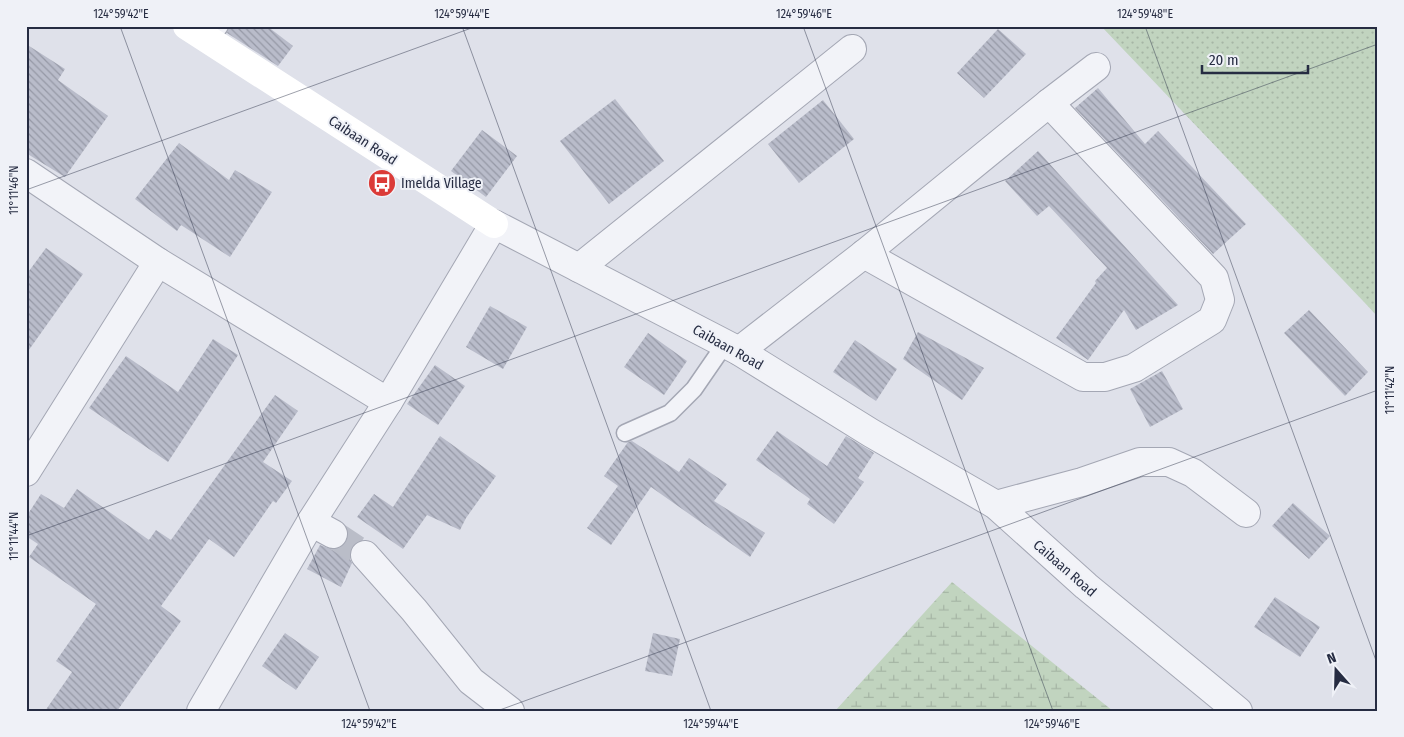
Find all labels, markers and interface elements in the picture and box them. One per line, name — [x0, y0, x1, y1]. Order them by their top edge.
text: 124°59'42"E — [93, 7, 149, 21]
text: 124°59'44"E — [434, 7, 490, 21]
text: 124°59'46"E — [776, 7, 832, 21]
text: 124°59'48"E — [1117, 7, 1173, 21]
scale bar — [1202, 42, 1308, 74]
text: 20 m — [1209, 51, 1239, 69]
street label: Caibaan Road — [325, 112, 400, 169]
text: 11°11'46"N — [7, 165, 21, 215]
bus stop icon: Imelda Village — [367, 168, 397, 198]
place label: Imelda Village — [401, 175, 482, 192]
street label: Caibaan Road — [690, 321, 766, 374]
text: 11°11'42"N — [1383, 366, 1397, 414]
text: 11°11'44"N — [7, 512, 21, 560]
street label: Caibaan Road — [1030, 536, 1100, 600]
north arrow — [1312, 644, 1362, 694]
text: N — [1325, 649, 1339, 668]
text: 124°59'42"E — [341, 717, 397, 731]
text: 124°59'44"E — [683, 717, 739, 731]
text: 124°59'46"E — [1024, 717, 1080, 731]

